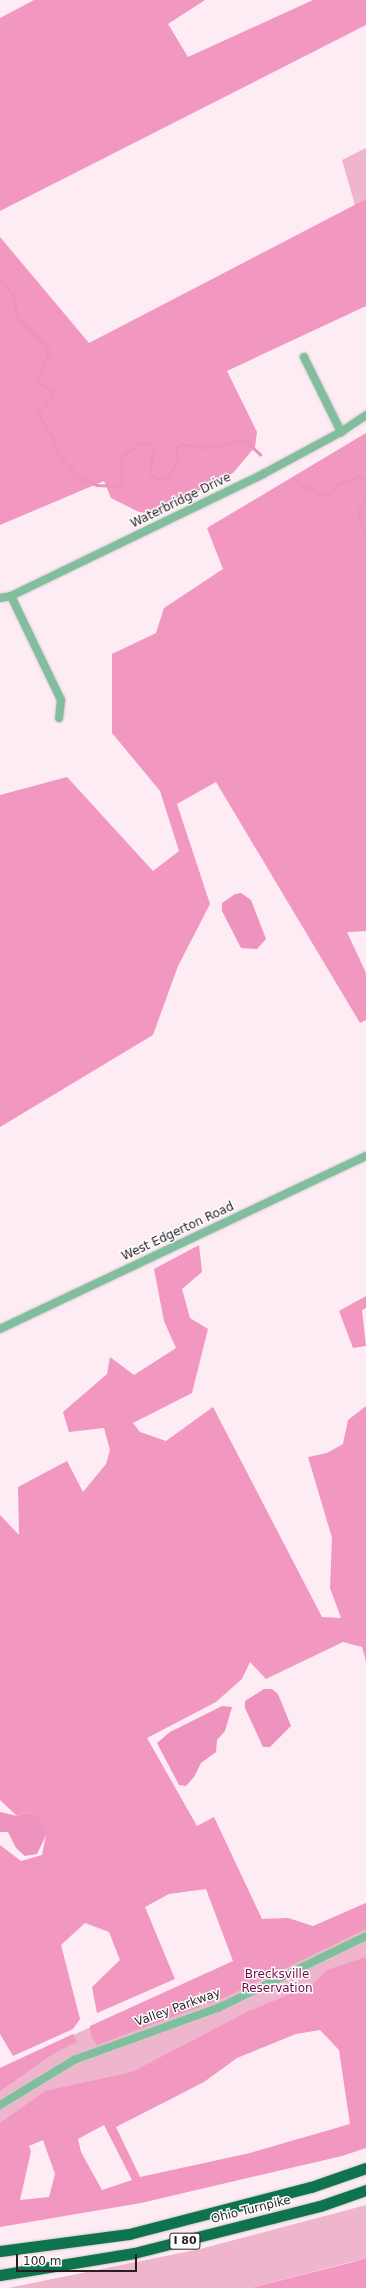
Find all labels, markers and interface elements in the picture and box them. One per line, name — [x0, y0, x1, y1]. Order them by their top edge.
street label: Waterbridge Drive — [129, 470, 233, 532]
street label: West Edgerton Road — [120, 1200, 236, 1264]
park label: Brecksville Reservation — [241, 1968, 313, 1996]
street label: Valley Parkway — [133, 1986, 223, 2030]
street label: Ohio Turnpike — [210, 2193, 292, 2227]
road number: I 80 — [169, 2232, 201, 2250]
scale bar — [18, 2246, 139, 2272]
text: 100 m — [23, 2254, 61, 2268]

